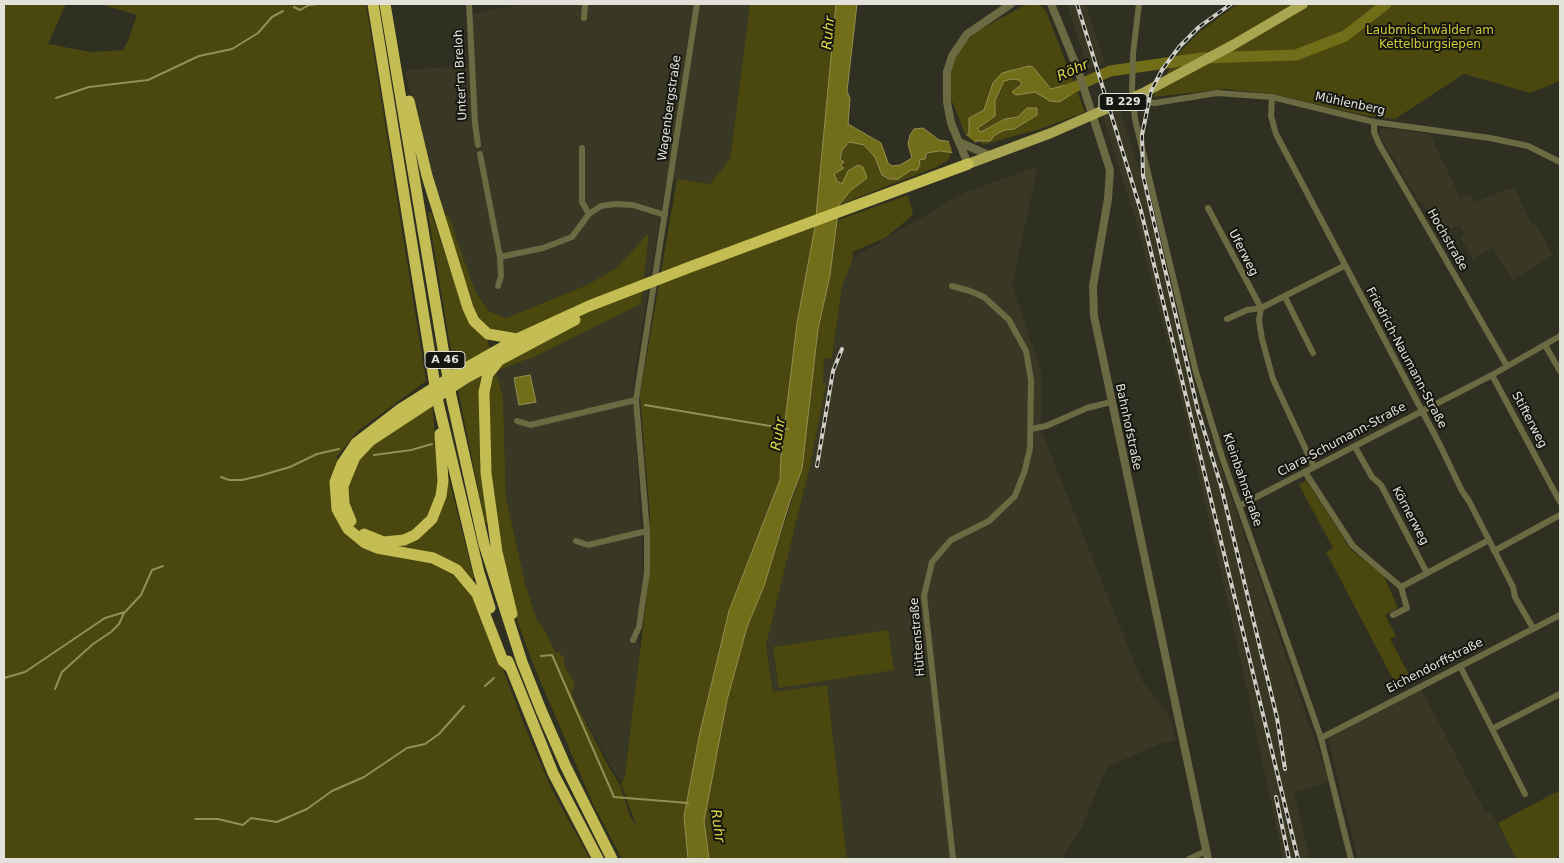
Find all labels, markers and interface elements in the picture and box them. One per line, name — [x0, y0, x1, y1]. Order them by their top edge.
water label: Ruhr — [819, 16, 839, 50]
park label: Laubmischwälder am Kettelburgsiepen — [1366, 24, 1494, 52]
street label: Unter'm Breloh — [451, 29, 471, 121]
street label: Wagenbergstraße — [655, 54, 685, 162]
water label: Röhr — [1055, 57, 1091, 85]
street label: Mühlenberg — [1314, 90, 1386, 118]
road number: B 229 — [1099, 94, 1147, 110]
street label: Hochstraße — [1424, 207, 1470, 273]
street label: Uferweg — [1225, 227, 1261, 279]
street label: Friedrich-Naumann-Straße — [1363, 285, 1449, 431]
road number: A 46 — [425, 352, 465, 368]
street label: Bahnhofstraße — [1112, 382, 1144, 472]
street label: Stifterweg — [1508, 389, 1550, 451]
street label: Clara-Schumann-Straße — [1275, 400, 1409, 480]
water label: Ruhr — [768, 416, 790, 452]
street label: Kleinbahnstraße — [1219, 431, 1265, 529]
street label: Körnerweg — [1389, 484, 1431, 548]
street label: Hüttenstraße — [907, 597, 929, 677]
street label: Eichendorffstraße — [1384, 635, 1486, 697]
water label: Ruhr — [706, 808, 728, 844]

